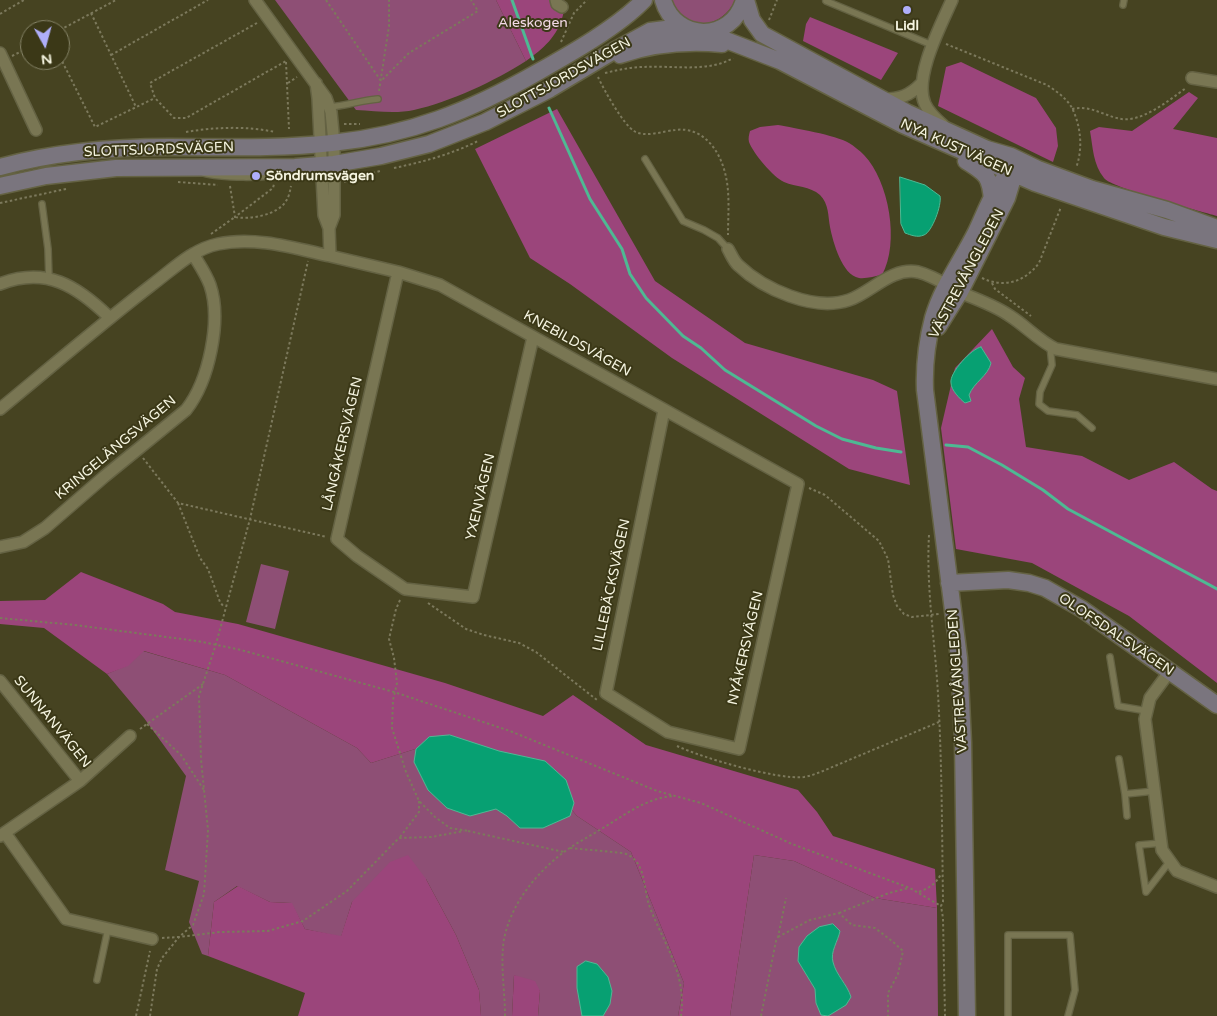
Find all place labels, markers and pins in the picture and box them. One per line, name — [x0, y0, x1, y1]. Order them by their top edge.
marker: Lidl — [901, 4, 913, 16]
place label: Lidl — [895, 18, 919, 34]
place label: Söndrumsvägen — [266, 168, 374, 184]
marker: Söndrumsvägen — [250, 170, 262, 182]

